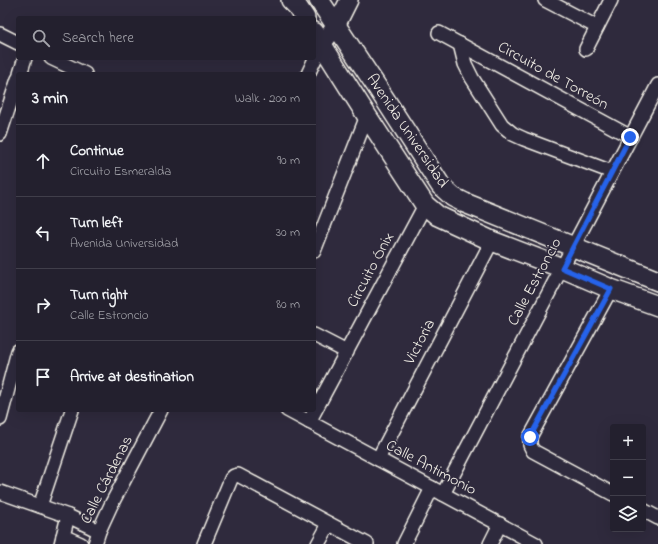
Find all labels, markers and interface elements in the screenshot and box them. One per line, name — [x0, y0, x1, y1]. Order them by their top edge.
search box — [16, 16, 316, 60]
icon: search — [30, 27, 52, 49]
text: Search here — [62, 27, 134, 49]
street label: Circuito de Torreón — [493, 36, 613, 117]
street label: Avenida Universidad — [360, 69, 454, 193]
text: 3 min — [32, 86, 68, 111]
text: Walk · 200 m — [235, 89, 300, 108]
route end — [621, 128, 639, 146]
text: Continue — [70, 140, 124, 162]
icon: ahead — [32, 150, 54, 172]
text: 90 m — [277, 151, 300, 170]
text: Circuito Esmeralda — [70, 162, 171, 181]
text: Turn left — [70, 212, 123, 234]
icon: left — [32, 222, 54, 244]
text: 30 m — [276, 223, 300, 242]
street label: Circuito Ónix — [341, 228, 401, 312]
text: Avenida Universidad — [70, 234, 178, 253]
street label: Calle Estroncio — [502, 234, 568, 330]
text: Turn right — [70, 284, 128, 306]
icon: right — [32, 294, 54, 316]
text: 80 m — [276, 295, 300, 314]
text: Calle Estroncio — [70, 306, 149, 325]
street label: Victoria — [398, 315, 442, 370]
icon: arrive — [32, 366, 54, 388]
text: Arrive at destination — [70, 366, 194, 388]
map controls — [610, 424, 646, 532]
button: + — [610, 424, 646, 460]
route start — [521, 428, 539, 446]
street label: Calle Cárdenas — [74, 431, 140, 529]
street label: Calle Antimonio — [381, 434, 481, 502]
button: − — [610, 460, 646, 496]
button: layers — [610, 496, 646, 532]

